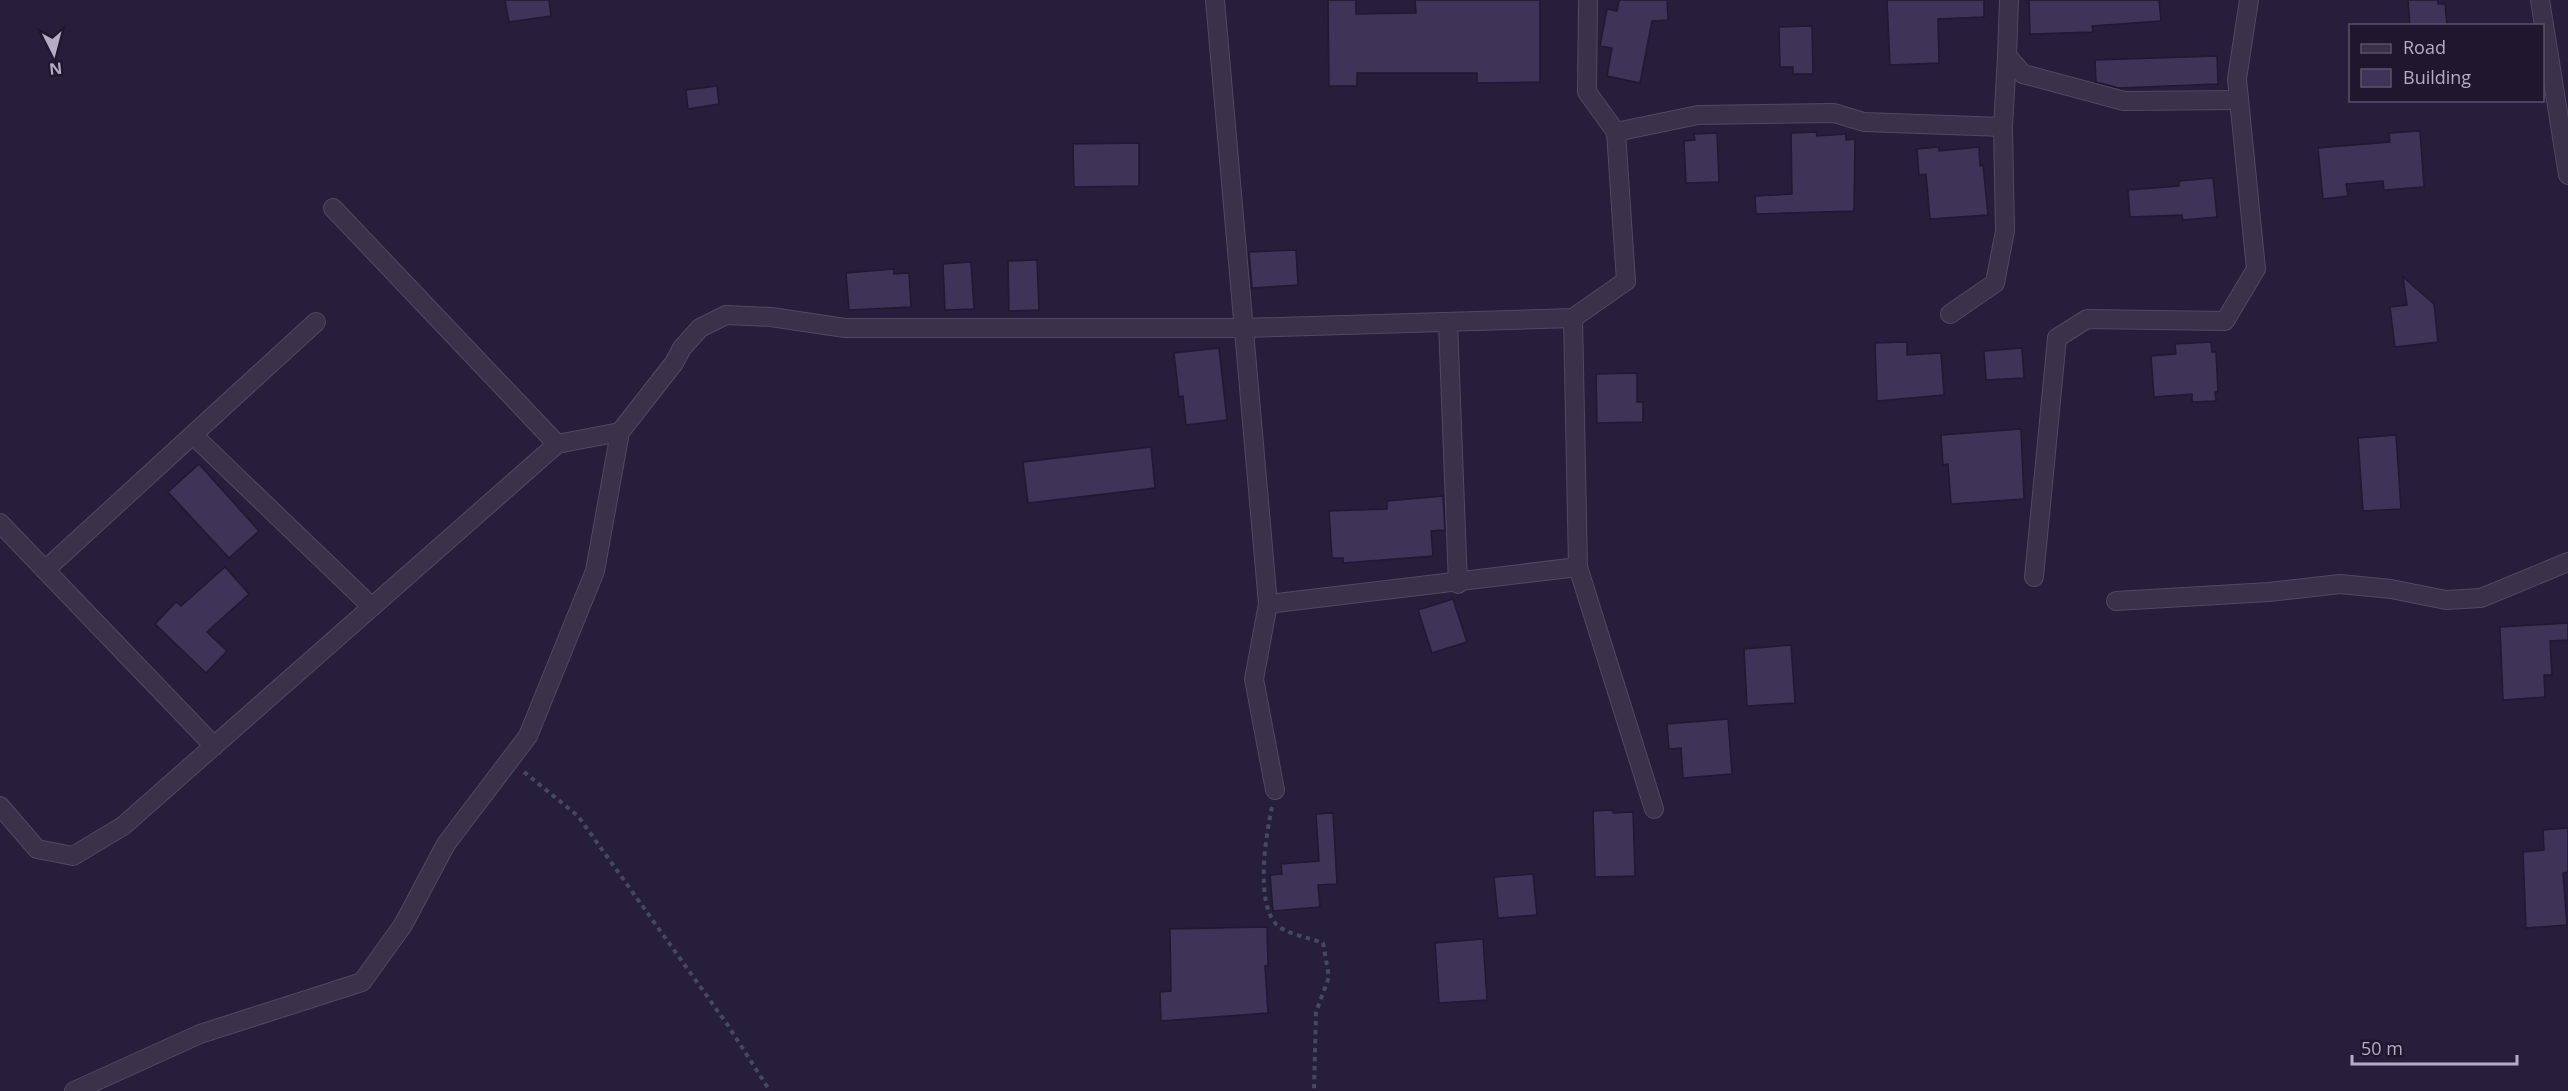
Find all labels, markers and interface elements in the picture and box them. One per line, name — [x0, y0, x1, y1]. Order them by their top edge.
north arrow — [24, 24, 84, 84]
legend — [2349, 24, 2544, 102]
text: Road — [2403, 35, 2446, 59]
text: N — [48, 57, 63, 81]
text: Building — [2403, 65, 2471, 89]
scale bar — [2352, 1028, 2517, 1066]
text: 50 m — [2361, 1036, 2403, 1060]

